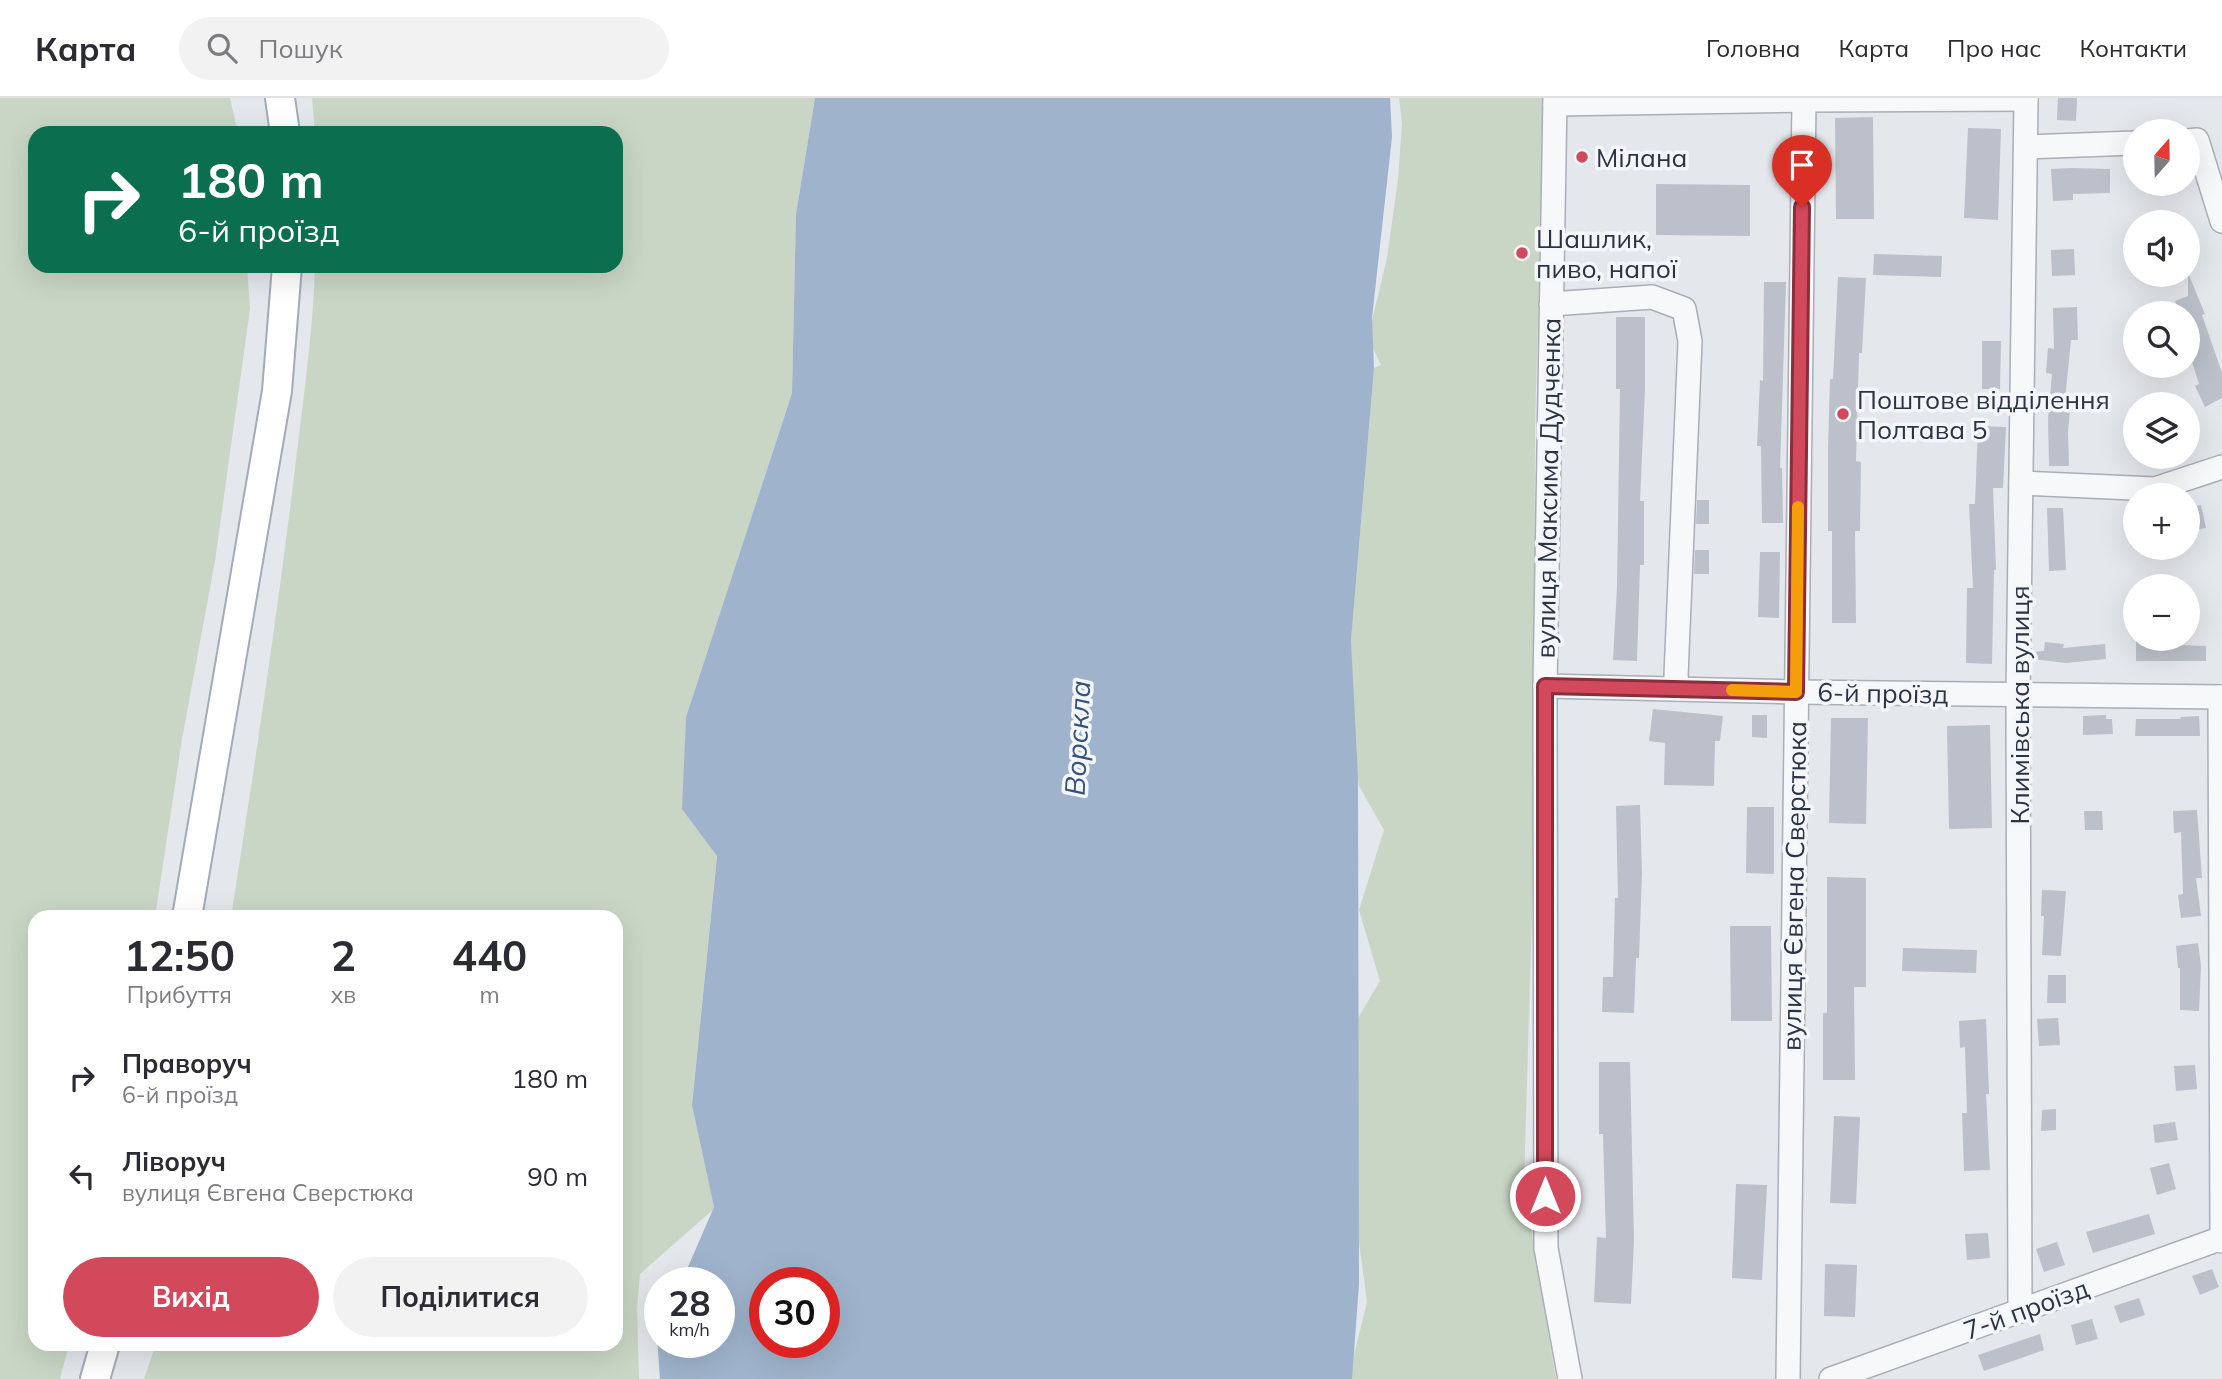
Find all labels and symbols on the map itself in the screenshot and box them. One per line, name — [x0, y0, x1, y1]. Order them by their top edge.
north arrow — [2123, 119, 2200, 196]
pin — [1772, 135, 1832, 207]
place label: Мілана — [1596, 141, 1687, 174]
marker: Мілана — [1574, 149, 1590, 165]
place label: Шашлик, пиво, напої — [1536, 222, 1678, 285]
marker: Шашлик, пиво, напої — [1514, 245, 1530, 261]
street label: вулиця Максима Дудченка — [1529, 317, 1567, 659]
place label: Поштове відділення Полтава 5 — [1857, 383, 2110, 446]
marker: Поштове відділення Полтава 5 — [1835, 406, 1851, 422]
street label: Климівська вулиця — [2003, 586, 2036, 825]
street label: 6-й проїзд — [1817, 675, 1949, 711]
water label: Ворскла — [1057, 680, 1097, 796]
street label: вулиця Євгена Сверстюка — [1775, 721, 1813, 1051]
position arrow — [1508, 1159, 1582, 1233]
speed limit sign: 30 — [749, 1267, 840, 1358]
street label: 7-й проїзд — [1959, 1271, 2093, 1347]

